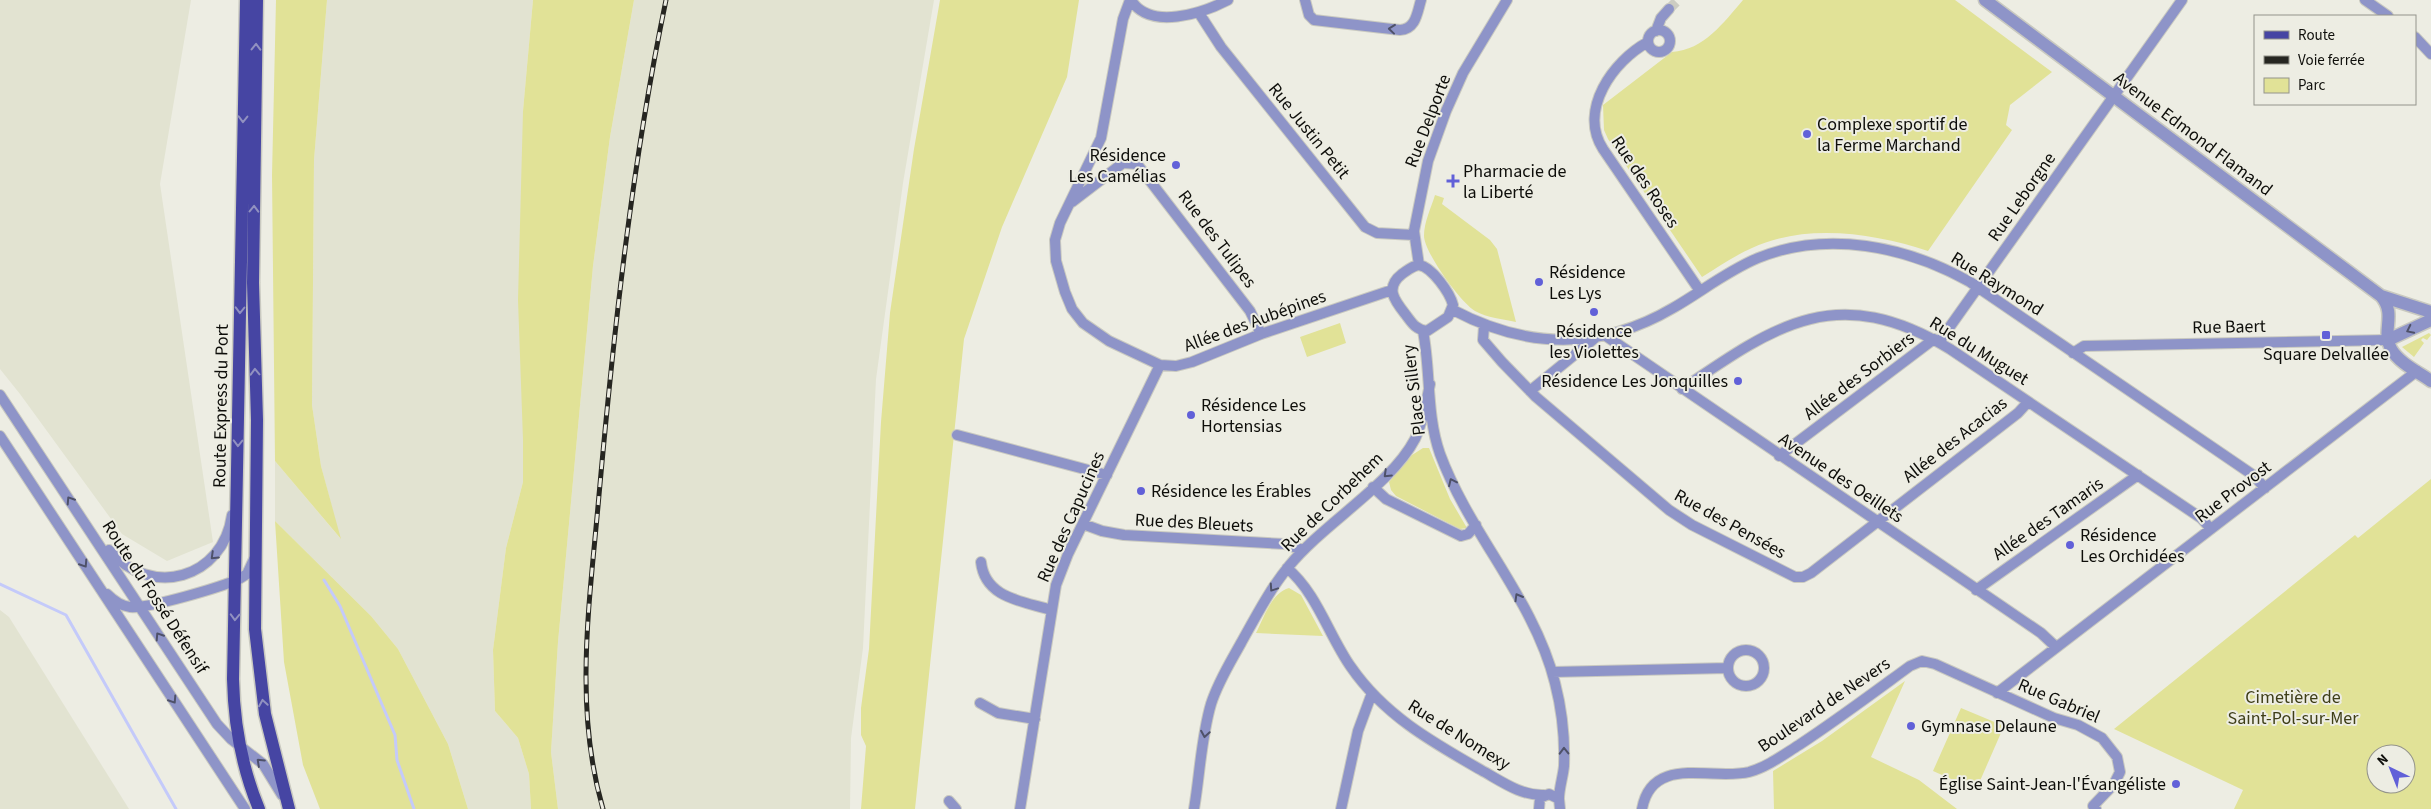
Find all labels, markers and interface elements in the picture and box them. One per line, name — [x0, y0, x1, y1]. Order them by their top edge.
legend — [2254, 15, 2416, 105]
one-way arrow — [1388, 24, 1396, 35]
text: Route — [2298, 25, 2335, 46]
one-way arrow — [251, 42, 261, 50]
text: Voie ferrée — [2298, 50, 2365, 71]
street label: Avenue Edmond Flamand — [2108, 66, 2278, 202]
street label: Rue Delporte — [1399, 71, 1457, 171]
text: Parc — [2298, 75, 2325, 96]
street label: Rue Justin Petit — [1262, 78, 1356, 184]
place label: Complexe sportif de la Ferme Marchand — [1817, 112, 1967, 158]
one-way arrow — [238, 115, 249, 123]
marker: Complexe sportif de la Ferme Marchand — [1801, 128, 1813, 140]
street label: Rue des Roses — [1605, 131, 1685, 233]
place label: Résidence Les Camélias — [1069, 143, 1166, 189]
street label: Rue Leborgne — [1982, 147, 2062, 247]
marker: Résidence Les Camélias — [1170, 159, 1182, 171]
place label: Pharmacie de la Liberté — [1463, 159, 1566, 205]
marker: Pharmacie de la Liberté — [1447, 175, 1459, 187]
street label: Rue des Tulipes — [1172, 185, 1262, 293]
one-way arrow — [249, 205, 259, 212]
street label: Rue Raymond — [1946, 246, 2048, 322]
place label: Résidence Les Lys — [1549, 260, 1626, 306]
marker: Résidence Les Lys — [1533, 276, 1545, 288]
street label: Allée des Aubépines — [1180, 284, 1330, 358]
one-way arrow — [235, 306, 246, 314]
marker: Résidence les Violettes — [1588, 306, 1600, 318]
street label: Rue du Muguet — [1925, 311, 2033, 391]
street label: Rue Baert — [2192, 314, 2266, 340]
place label: Résidence les Violettes — [1549, 319, 1639, 365]
street label: Route Express du Port — [207, 324, 235, 488]
one-way arrow — [2406, 324, 2415, 335]
street label: Allée des Sorbiers — [1798, 326, 1920, 426]
marker: Square Delvallée — [2320, 329, 2332, 341]
place label: Square Delvallée — [2263, 342, 2389, 367]
street label: Place Sillery — [1396, 343, 1432, 437]
one-way arrow — [250, 367, 261, 375]
place label: Résidence Les Jonquilles — [1541, 369, 1728, 394]
marker: Résidence Les Jonquilles — [1732, 375, 1744, 387]
street label: Allée des Acacias — [1897, 391, 2013, 489]
place label: Résidence Les Hortensias — [1201, 393, 1306, 439]
marker: Résidence Les Hortensias — [1185, 409, 1197, 421]
street label: Avenue des Oeillets — [1774, 427, 1908, 529]
one-way arrow — [233, 440, 243, 447]
street label: Rue de Corbehem — [1275, 447, 1389, 557]
street label: Rue des Capucines — [1031, 448, 1111, 586]
street label: Rue Provost — [2190, 455, 2276, 529]
one-way arrow — [1384, 468, 1393, 477]
street label: Allée des Tamaris — [1988, 471, 2108, 567]
one-way arrow — [1448, 478, 1459, 487]
place label: Résidence les Érables — [1151, 479, 1311, 504]
street label: Rue des Pensées — [1670, 483, 1790, 565]
marker: Résidence les Érables — [1135, 485, 1147, 497]
one-way arrow — [67, 496, 76, 506]
street label: Rue des Bleuets — [1134, 507, 1254, 539]
street label: Route du Fossé Défensif — [96, 515, 214, 679]
place label: Résidence Les Orchidées — [2080, 523, 2184, 569]
marker: Résidence Les Orchidées — [2064, 539, 2076, 551]
one-way arrow — [211, 550, 220, 559]
one-way arrow — [78, 559, 88, 568]
one-way arrow — [1270, 582, 1279, 592]
one-way arrow — [1514, 594, 1524, 603]
one-way arrow — [229, 613, 240, 621]
one-way arrow — [156, 632, 166, 641]
street label: Boulevard de Nevers — [1753, 651, 1895, 759]
street label: Rue Gabriel — [2014, 673, 2104, 729]
park label: Cimetière de Saint-Pol-sur-Mer — [2228, 685, 2359, 731]
street label: Rue de Nomexy — [1403, 693, 1516, 777]
one-way arrow — [167, 694, 176, 704]
one-way arrow — [259, 699, 269, 708]
place label: Gymnase Delaune — [1921, 714, 2057, 739]
marker: Gymnase Delaune — [1905, 720, 1917, 732]
one-way arrow — [1200, 731, 1211, 739]
north arrow — [2366, 744, 2416, 794]
one-way arrow — [1559, 747, 1569, 754]
text: N — [2373, 750, 2393, 771]
one-way arrow — [256, 759, 265, 768]
place label: Église Saint-Jean-l'Évangéliste — [1939, 772, 2166, 797]
marker: Église Saint-Jean-l'Évangéliste — [2170, 778, 2182, 790]

